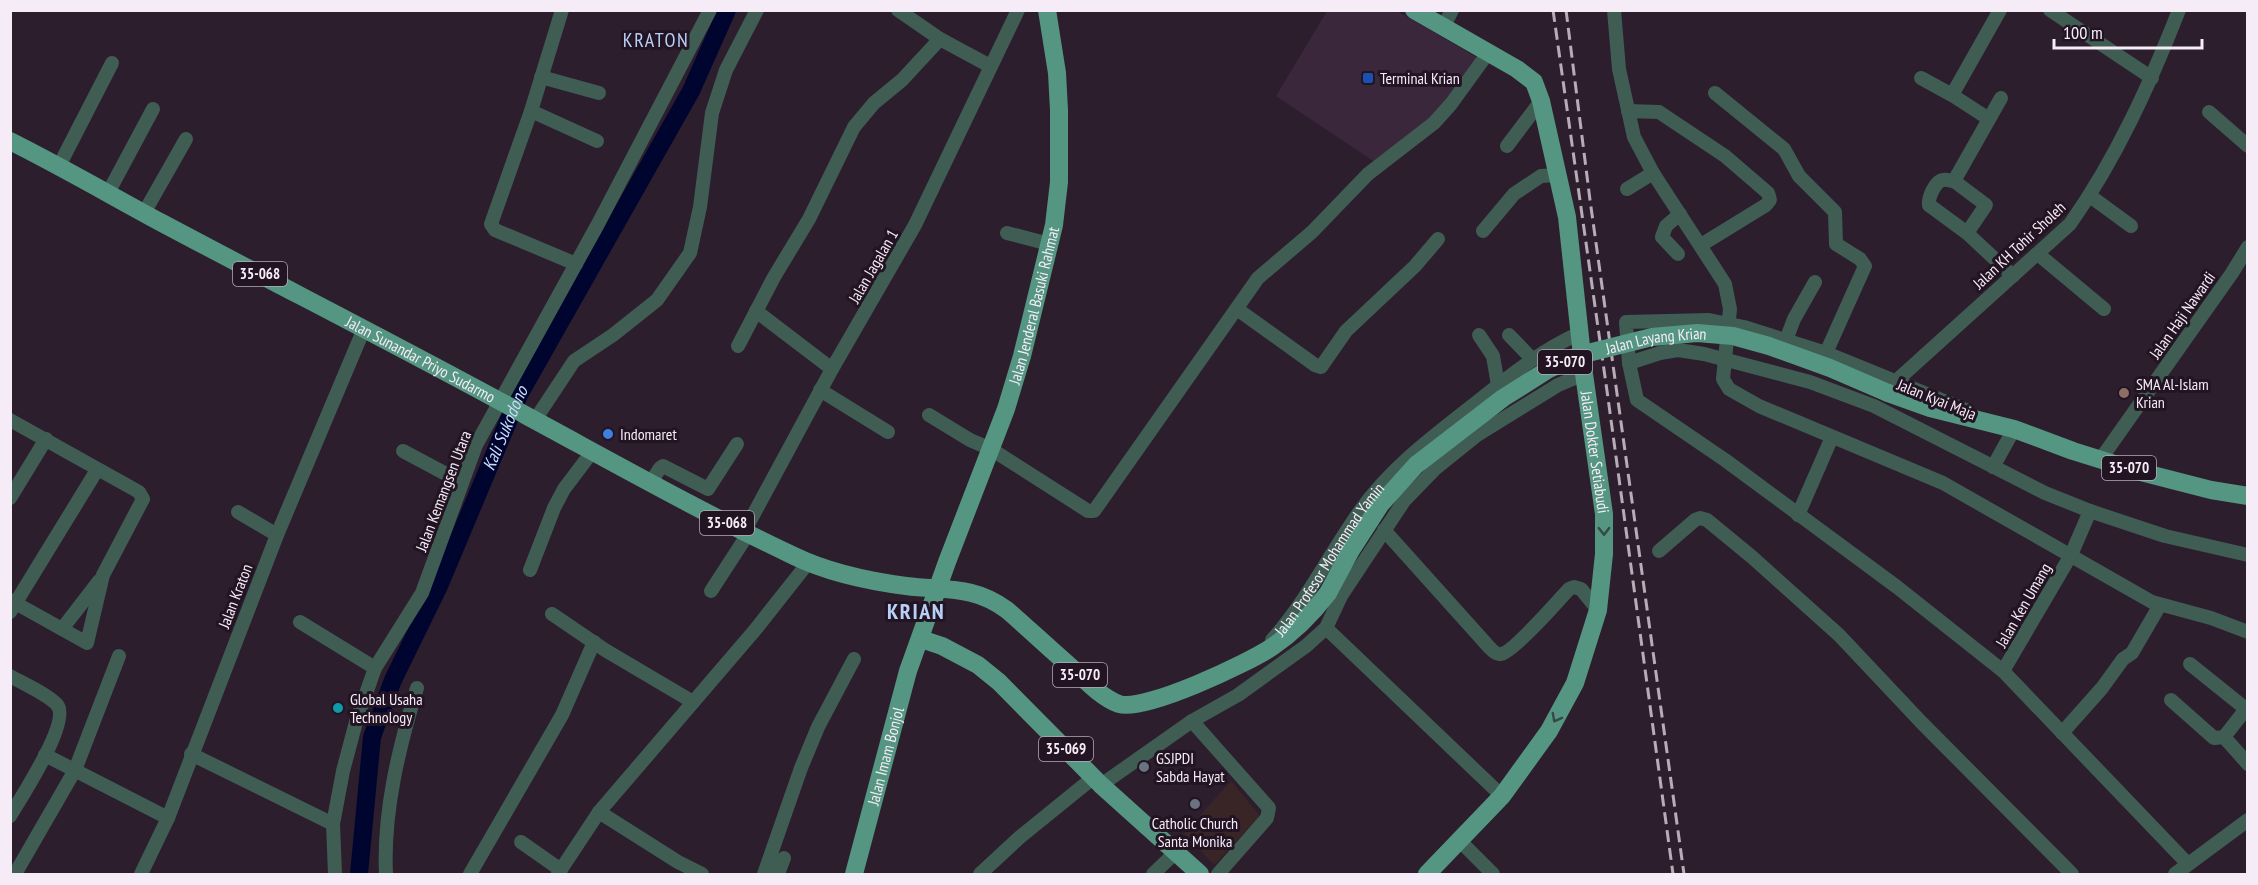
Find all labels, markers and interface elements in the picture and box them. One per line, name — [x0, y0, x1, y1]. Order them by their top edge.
scale bar — [2054, 12, 2202, 50]
text: 100 m — [2063, 21, 2103, 44]
district label: KRATON — [623, 27, 689, 53]
place label: Terminal Krian — [1380, 68, 1460, 88]
marker: Terminal Krian — [1361, 71, 1375, 85]
street label: Jalan KH Tohir Sholeh — [1968, 197, 2069, 294]
street label: Jalan Jenderal Basuki Rahmat — [1004, 224, 1063, 388]
street label: Jalan Jagalan 1 — [843, 225, 902, 307]
road number: 35-068 — [233, 262, 287, 286]
street label: Jalan Haji Nawardi — [2144, 268, 2219, 363]
street label: Jalan Sunandar Priyo Sudarmo — [342, 311, 499, 407]
street label: Jalan Layang Krian — [1602, 323, 1707, 359]
road number: 35-070 — [1538, 350, 1592, 374]
street label: Jalan Kyai Maja — [1894, 374, 1980, 424]
place label: SMA Al-Islam Krian — [2136, 374, 2209, 412]
water label: Kali Sukodono — [477, 381, 533, 474]
marker: SMA Al-Islam Krian — [2117, 386, 2131, 400]
street label: Jalan Dokter Setiabudi — [1576, 389, 1614, 514]
place label: Indomaret — [620, 424, 677, 444]
marker: Indomaret — [601, 427, 615, 441]
street label: Jalan Kemangsen Utara — [410, 428, 475, 555]
road number: 35-070 — [2102, 456, 2156, 480]
street label: Jalan Profesor Mohammad Yamin — [1269, 478, 1388, 641]
road number: 35-068 — [700, 511, 754, 535]
one-way arrow — [1598, 527, 1610, 536]
street label: Jalan Ken Umang — [1990, 559, 2055, 652]
street label: Jalan Kraton — [213, 561, 256, 632]
district label: KRIAN — [887, 597, 945, 625]
road number: 35-070 — [1053, 663, 1107, 687]
place label: Global Usaha Technology — [350, 689, 423, 727]
marker: Global Usaha Technology — [331, 701, 345, 715]
street label: Jalan Imam Bonjol — [862, 705, 908, 808]
one-way arrow — [1552, 712, 1563, 722]
road number: 35-069 — [1039, 737, 1093, 761]
place label: GSJPDI Sabda Hayat — [1156, 748, 1225, 786]
marker: GSJPDI Sabda Hayat — [1137, 760, 1151, 774]
marker: Catholic Church Santa Monika — [1188, 797, 1202, 811]
place label: Catholic Church Santa Monika — [1152, 813, 1238, 851]

